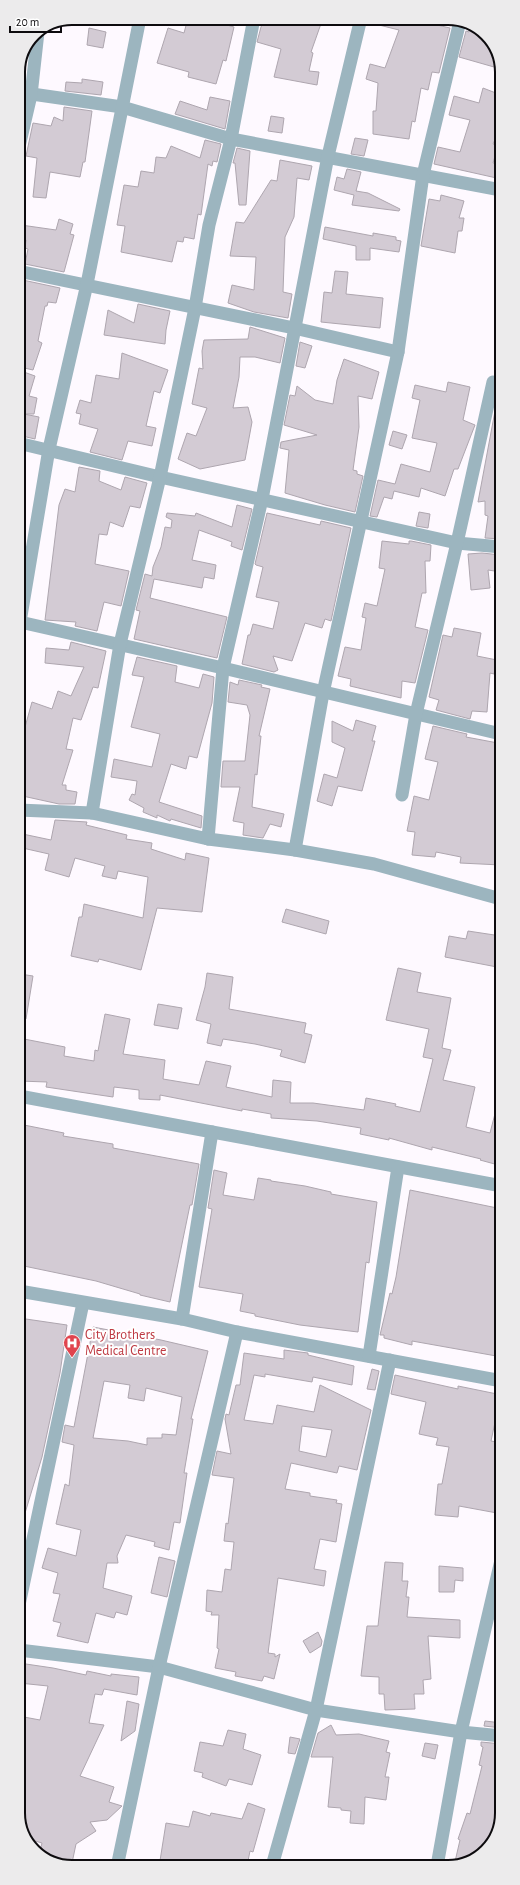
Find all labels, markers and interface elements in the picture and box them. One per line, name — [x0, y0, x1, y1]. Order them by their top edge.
scale bar — [10, 8, 61, 34]
text: 20 m — [16, 16, 39, 28]
place label: City Brothers Medical Centre — [85, 1328, 166, 1358]
hospital icon: City Brothers Medical Centre — [62, 1333, 82, 1358]

